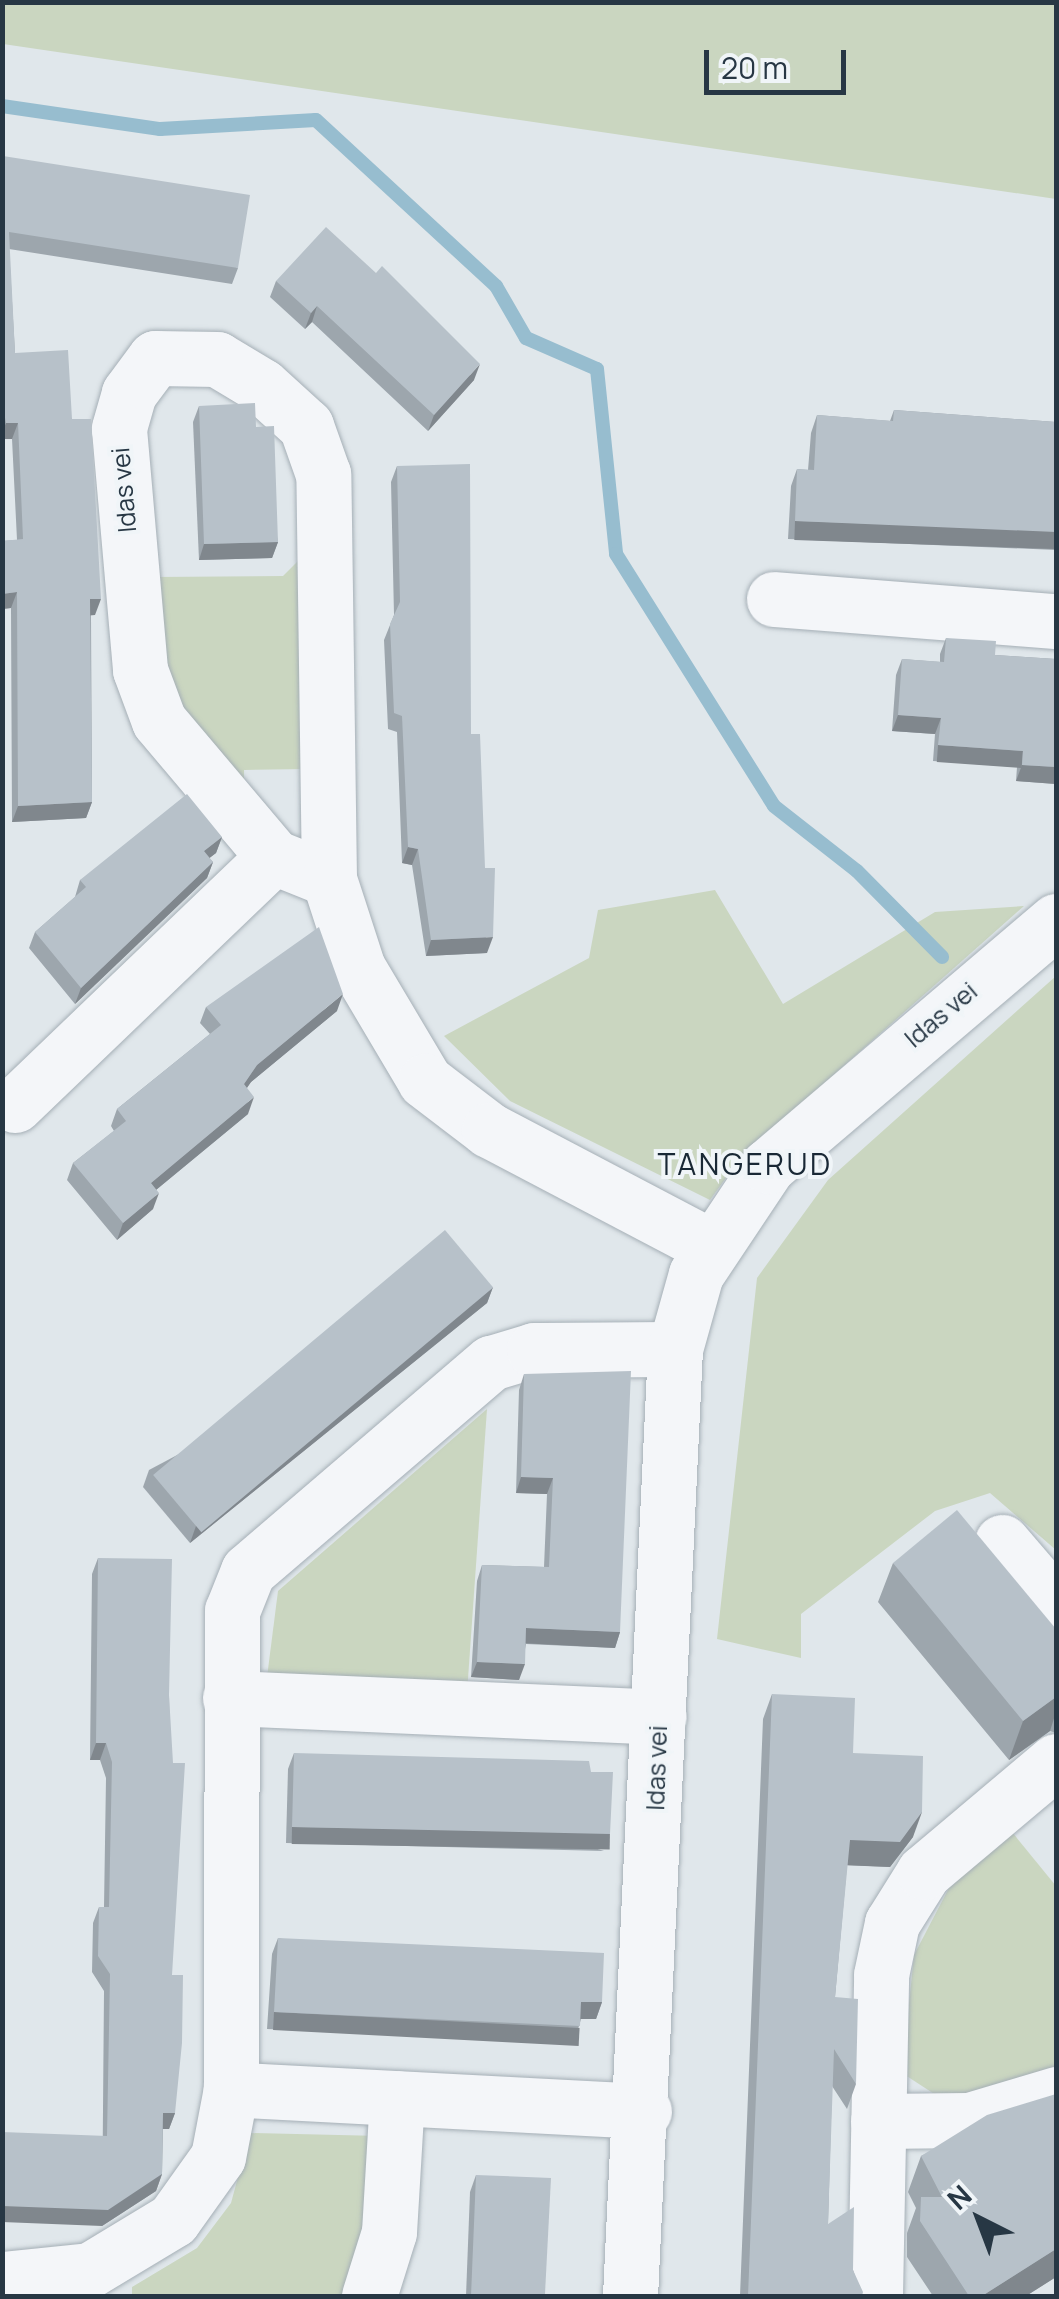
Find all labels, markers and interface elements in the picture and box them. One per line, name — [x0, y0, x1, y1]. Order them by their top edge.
scale bar — [709, 30, 852, 92]
text: 20 m — [721, 47, 788, 88]
street label: Idas vei — [105, 446, 143, 534]
street label: Idas vei — [899, 976, 983, 1054]
district label: TANGERUD — [657, 1146, 833, 1182]
street label: Idas vei — [641, 1725, 673, 1811]
north arrow — [929, 2169, 1029, 2269]
text: N — [939, 2176, 979, 2218]

